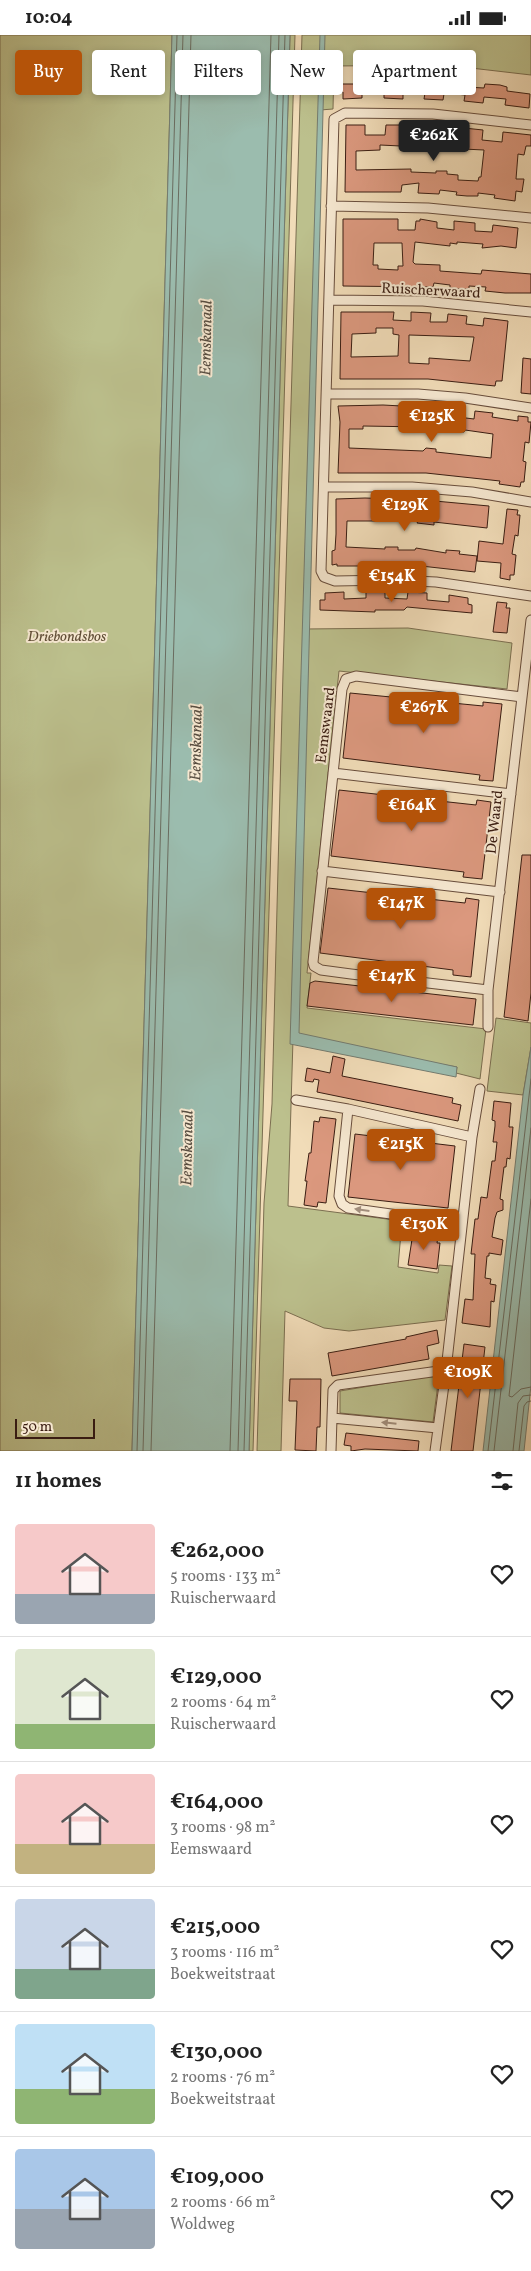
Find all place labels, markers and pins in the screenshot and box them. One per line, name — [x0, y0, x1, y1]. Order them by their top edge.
pin: €262K — [399, 119, 469, 162]
pin: €125K — [397, 401, 467, 443]
pin: €129K — [370, 489, 440, 532]
pin: €154K — [357, 561, 427, 603]
pin: €267K — [389, 691, 459, 734]
pin: €164K — [377, 789, 447, 832]
pin: €147K — [366, 887, 436, 930]
pin: €147K — [357, 961, 427, 1003]
pin: €215K — [366, 1129, 436, 1171]
pin: €130K — [389, 1209, 459, 1251]
pin: €109K — [433, 1357, 503, 1399]

